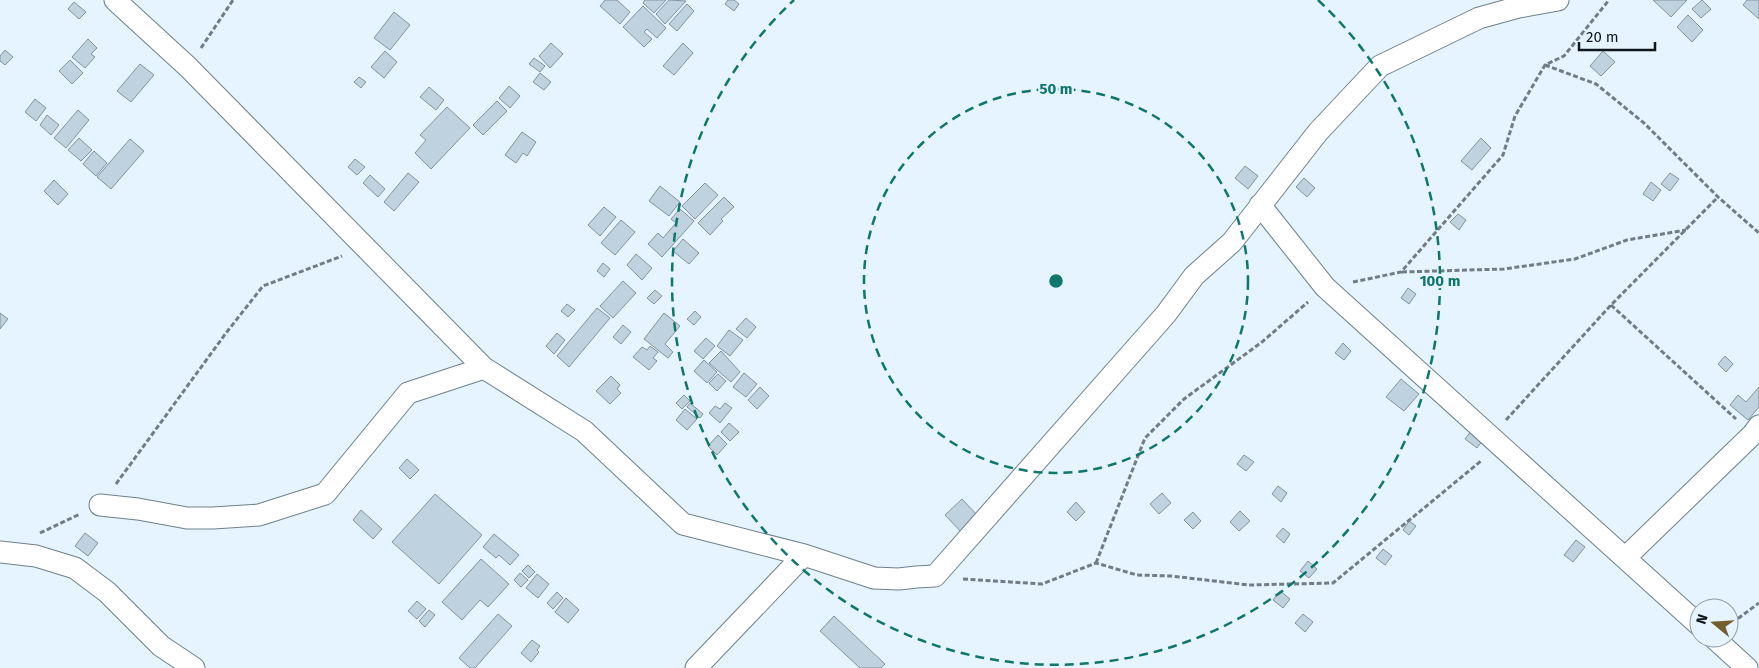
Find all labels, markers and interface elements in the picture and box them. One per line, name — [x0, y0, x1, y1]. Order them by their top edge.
scale bar — [1579, 20, 1655, 52]
text: 20 m — [1586, 28, 1619, 46]
text: 50 m — [1039, 80, 1073, 98]
centre of rings — [1047, 272, 1065, 290]
text: 100 m — [1420, 272, 1460, 290]
north arrow — [1689, 598, 1739, 648]
text: N — [1693, 612, 1712, 626]

